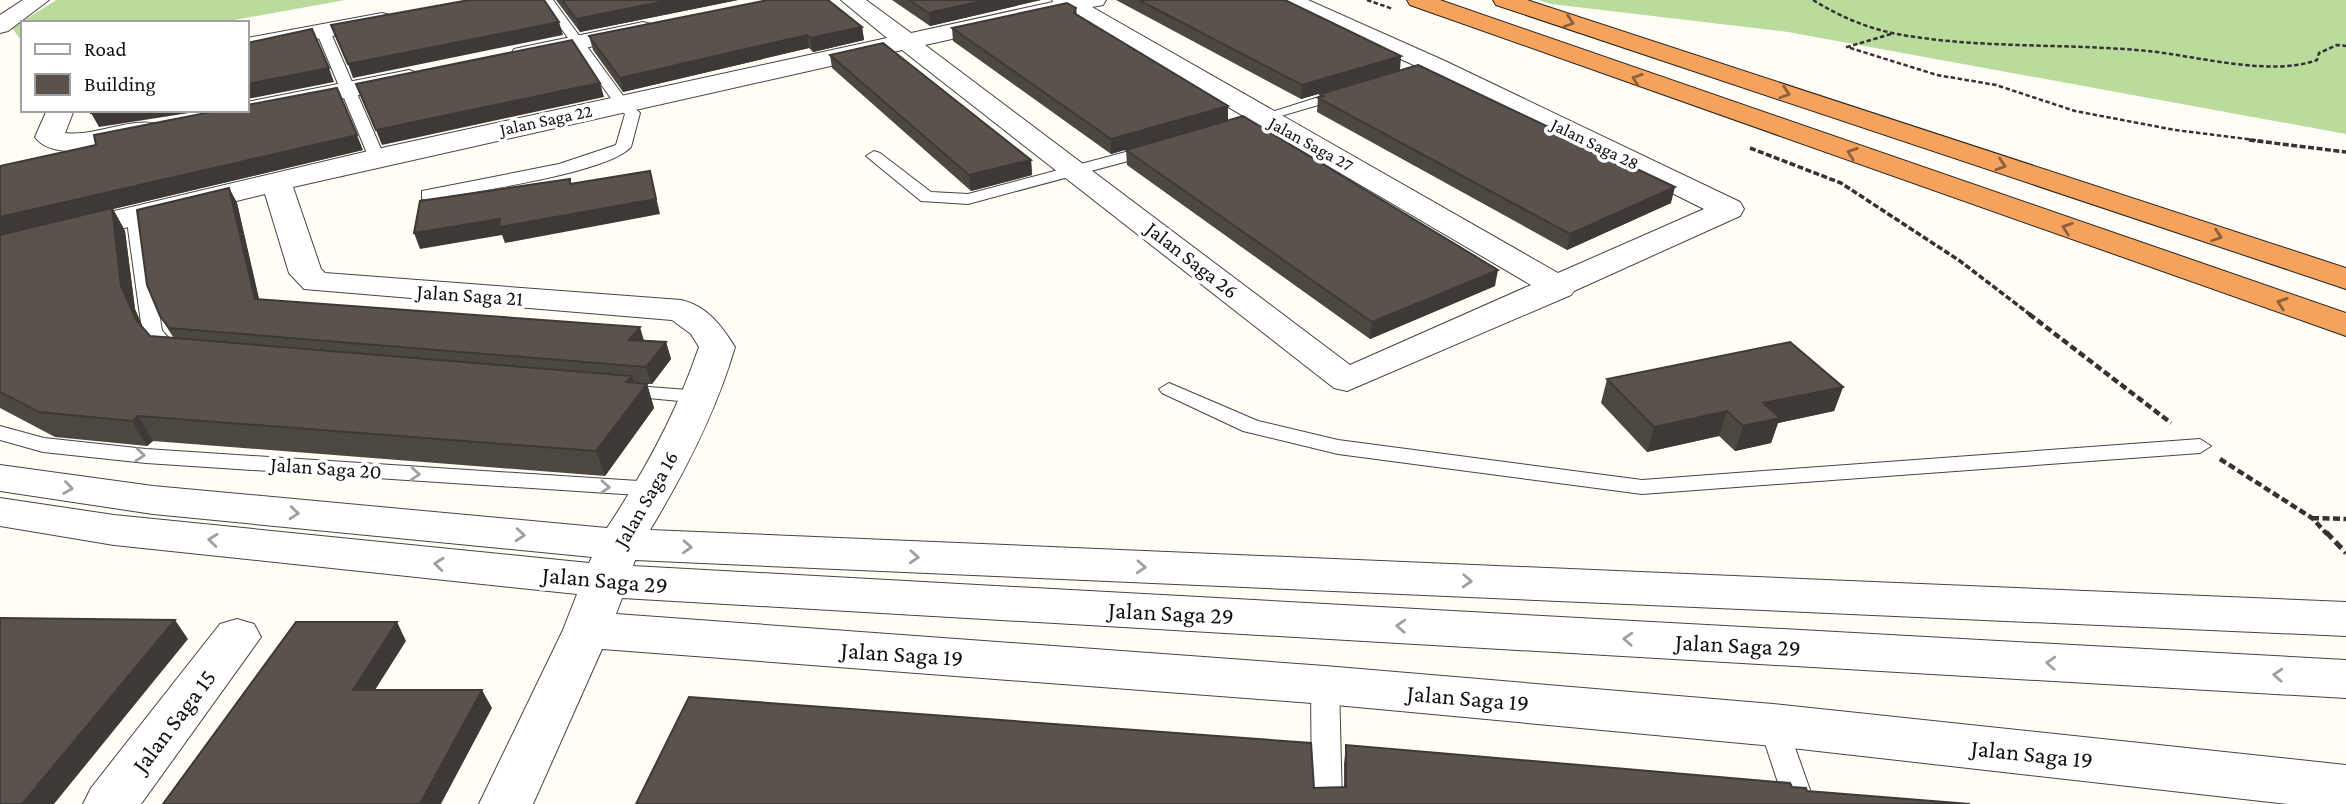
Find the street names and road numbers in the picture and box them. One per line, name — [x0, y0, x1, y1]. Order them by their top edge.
street label: Jalan Saga 22 — [496, 100, 594, 140]
street label: Jalan Saga 27 — [1264, 112, 1357, 175]
street label: Jalan Saga 28 — [1546, 113, 1642, 174]
street label: Jalan Saga 26 — [1140, 215, 1243, 303]
street label: Jalan Saga 21 — [414, 279, 524, 311]
street label: Jalan Saga 16 — [608, 447, 683, 553]
street label: Jalan Saga 20 — [268, 452, 382, 484]
street label: Jalan Saga 29 — [539, 560, 669, 598]
street label: Jalan Saga 29 — [1105, 596, 1235, 629]
street label: Jalan Saga 29 — [1672, 628, 1802, 661]
street label: Jalan Saga 19 — [838, 636, 964, 671]
street label: Jalan Saga 15 — [125, 664, 221, 779]
street label: Jalan Saga 19 — [1404, 679, 1530, 716]
street label: Jalan Saga 19 — [1968, 733, 2094, 773]

